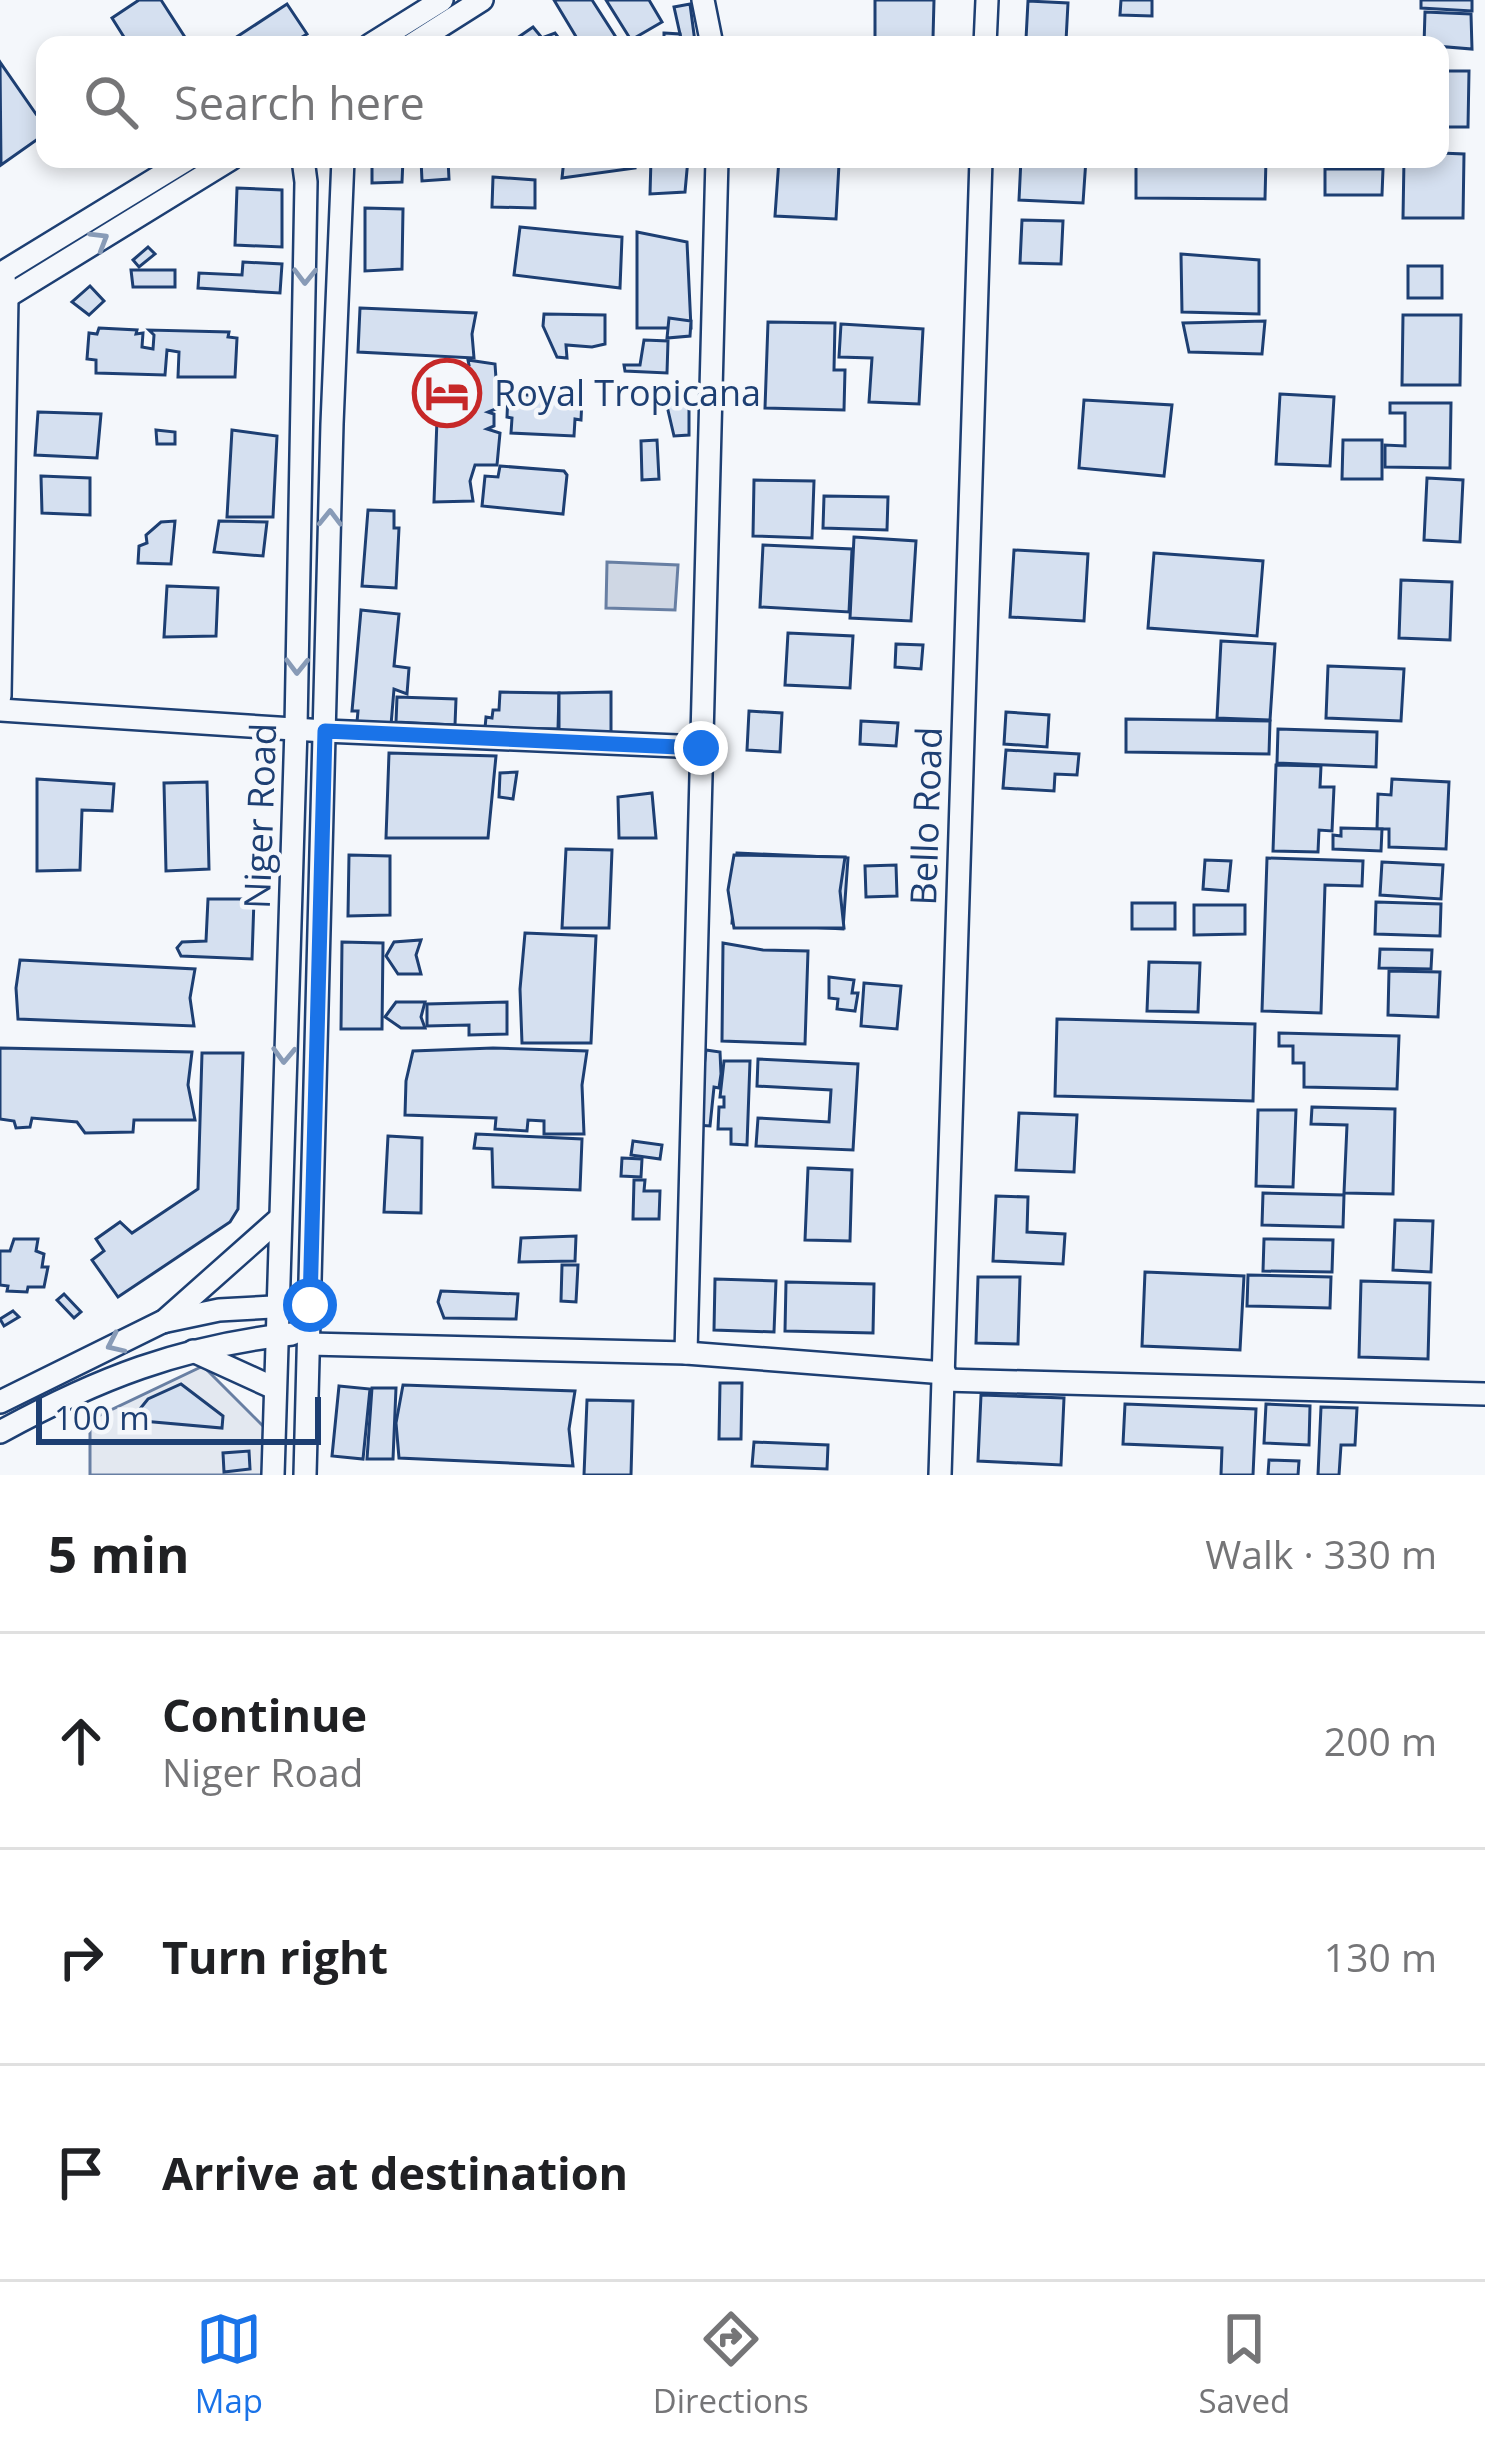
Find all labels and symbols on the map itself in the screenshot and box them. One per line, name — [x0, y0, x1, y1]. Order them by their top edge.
one-way arrow — [87, 232, 109, 254]
one-way arrow — [292, 267, 318, 286]
hotel icon: Royal Tropicana — [412, 358, 482, 428]
place label: Royal Tropicana — [494, 368, 761, 417]
one-way arrow — [316, 508, 342, 527]
one-way arrow — [285, 657, 311, 676]
route end — [674, 721, 728, 775]
street label: Niger Road — [232, 722, 287, 910]
street label: Bello Road — [898, 726, 953, 906]
one-way arrow — [272, 1046, 298, 1065]
route start — [283, 1278, 337, 1332]
one-way arrow — [106, 1330, 127, 1353]
scale bar — [36, 1391, 321, 1444]

